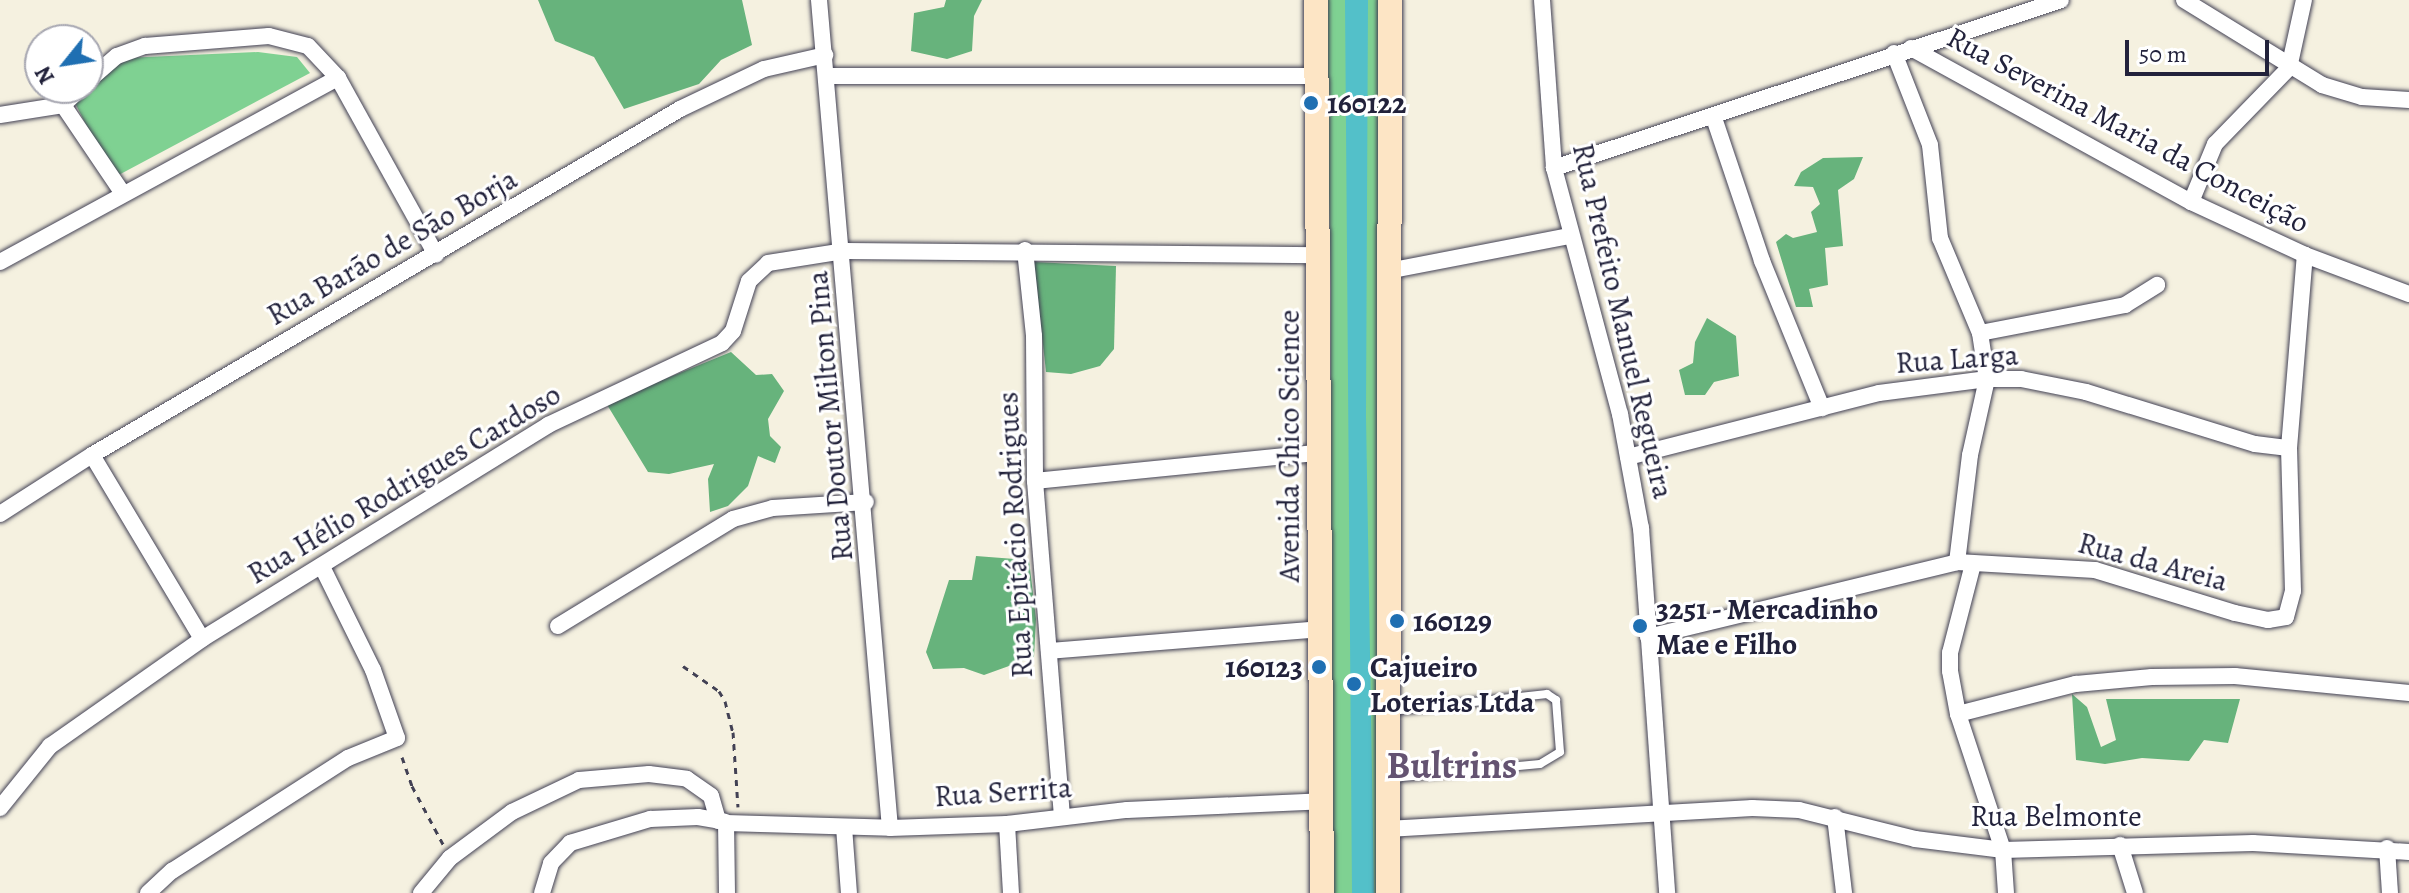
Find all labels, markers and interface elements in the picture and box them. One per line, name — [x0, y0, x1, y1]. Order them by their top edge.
street label: Rua Severina Maria da Conceição — [1941, 19, 2315, 241]
north arrow — [24, 24, 104, 104]
scale bar — [2129, 24, 2273, 74]
text: 50 m — [2139, 38, 2187, 70]
text: N — [28, 61, 62, 89]
place label: 160122 — [1327, 85, 1407, 121]
marker: 160122 — [1302, 94, 1320, 112]
street label: Rua Prefeito Manuel Regueira — [1565, 140, 1681, 502]
street label: Rua Barão de São Borja — [261, 161, 523, 333]
street label: Rua Doutor Milton Pina — [799, 269, 861, 563]
street label: Avenida Chico Science — [1271, 310, 1307, 582]
street label: Rua Larga — [1894, 337, 2020, 381]
street label: Rua Hélio Rodrigues Cardoso — [241, 376, 567, 592]
street label: Rua Epitácio Rodrigues — [990, 391, 1040, 679]
street label: Rua da Areia — [2074, 525, 2232, 599]
place label: 3251 - Mercadinho Mae e Filho — [1656, 591, 1879, 662]
place label: 160129 — [1413, 603, 1492, 639]
marker: 160129 — [1388, 612, 1406, 630]
marker: 3251 - Mercadinho Mae e Filho — [1631, 617, 1649, 635]
place label: 160123 — [1225, 649, 1303, 685]
place label: Cajueiro Loterias Ltda — [1370, 649, 1535, 720]
marker: 160123 — [1310, 658, 1328, 676]
marker: Cajueiro Loterias Ltda — [1345, 675, 1363, 693]
district label: Bultrins — [1387, 743, 1517, 789]
street label: Rua Serrita — [933, 769, 1073, 815]
street label: Rua Belmonte — [1970, 798, 2142, 834]

